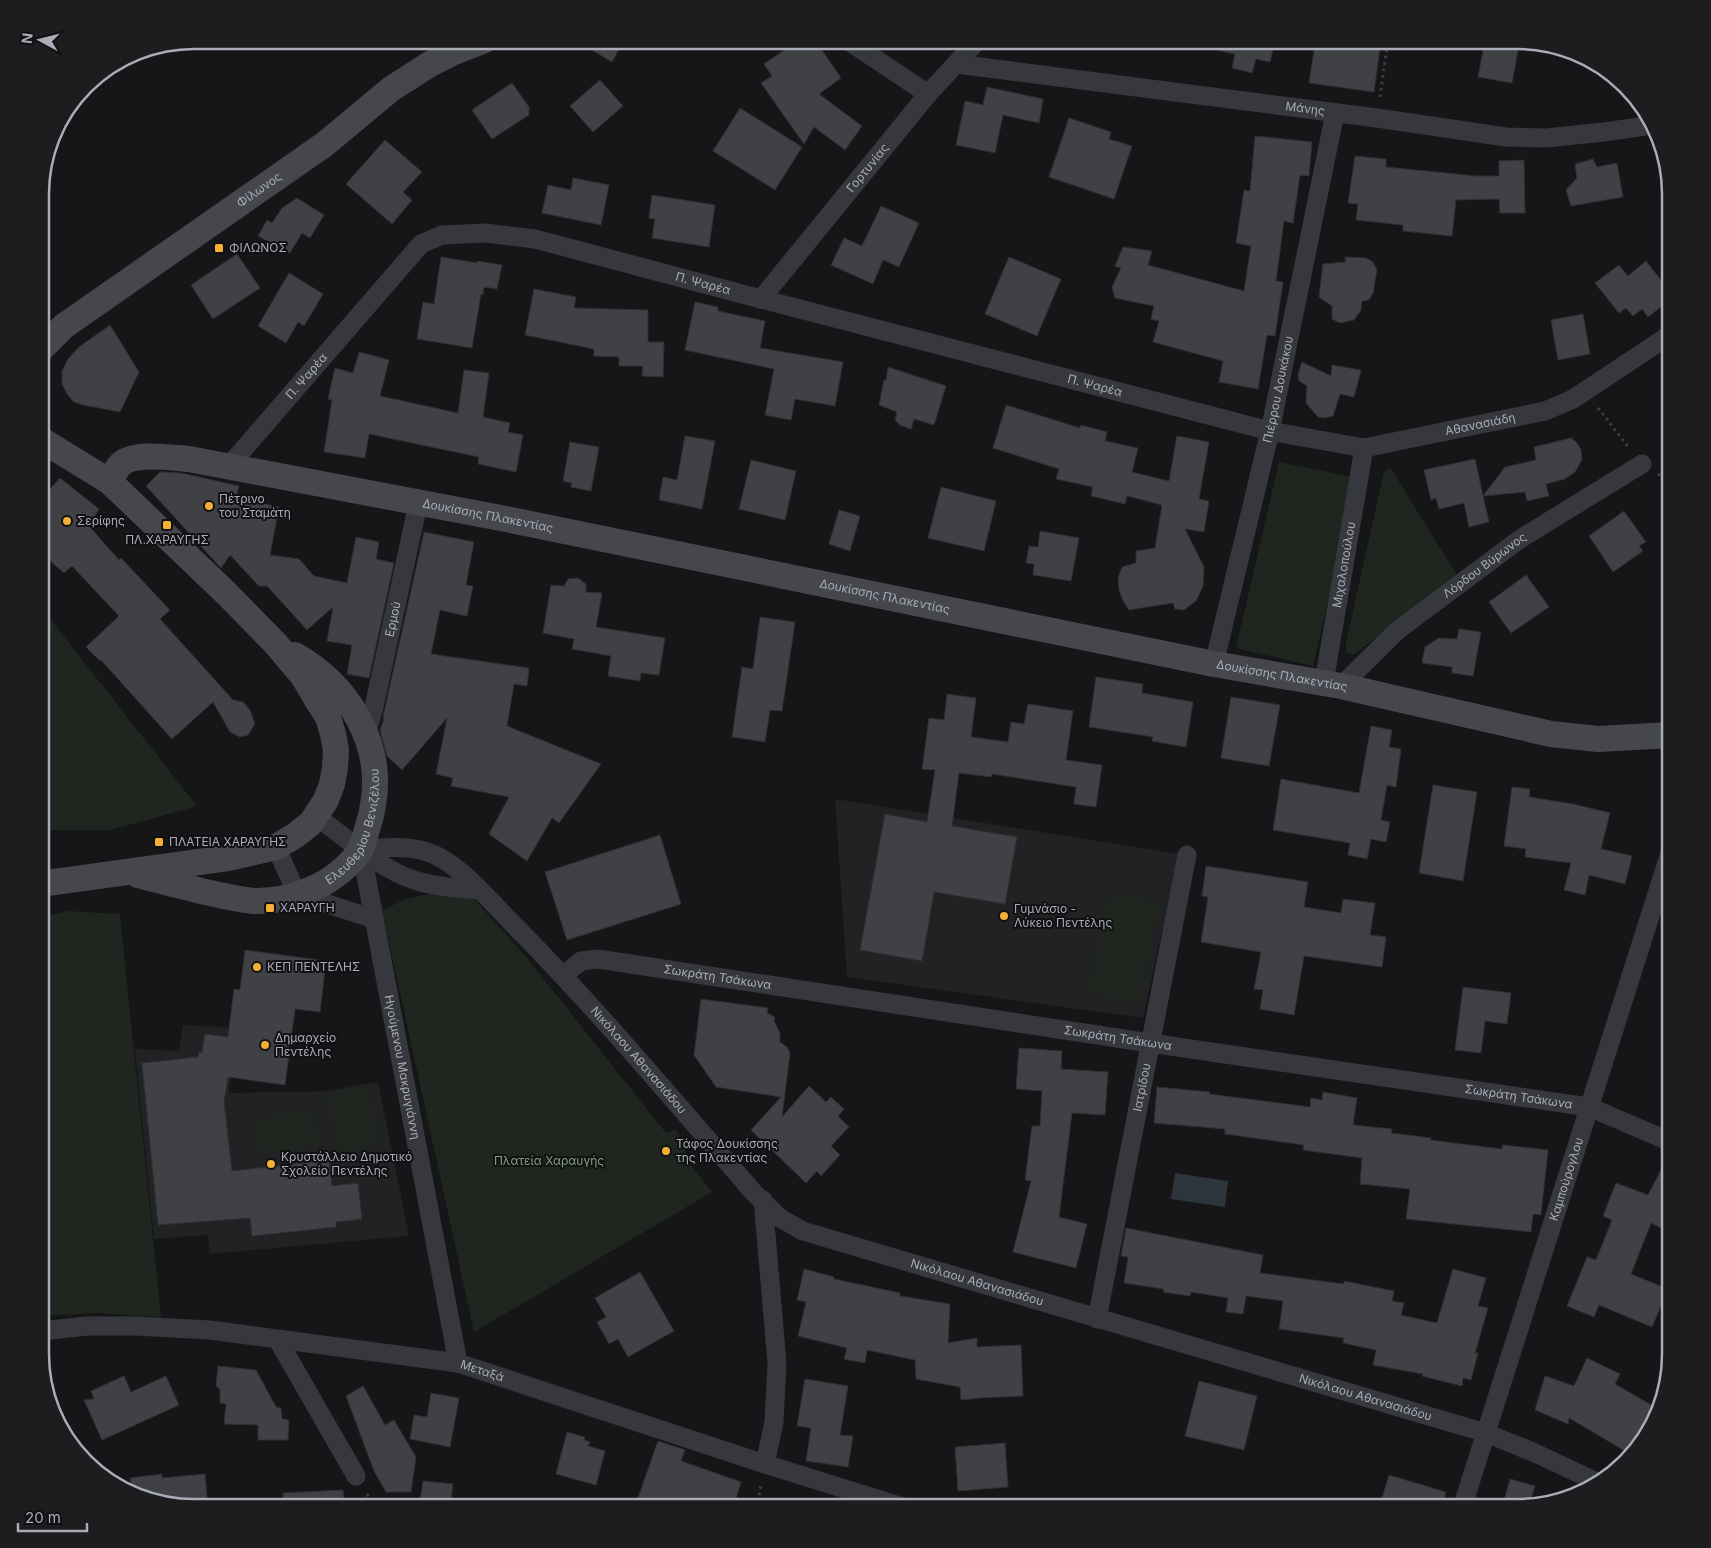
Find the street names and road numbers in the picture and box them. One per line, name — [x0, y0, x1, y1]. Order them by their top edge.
street label: Μάνης — [1284, 98, 1326, 118]
street label: Γορτυνίας — [843, 140, 892, 195]
street label: Φίλωνος — [234, 168, 285, 210]
street label: Π. Ψαρέα — [674, 269, 732, 298]
street label: Πιέρρου Δουκάκου — [1259, 335, 1296, 444]
street label: Π. Ψαρέα — [282, 350, 330, 402]
street label: Π. Ψαρέα — [1066, 371, 1124, 399]
street label: Αθανασιάδη — [1444, 409, 1517, 438]
street label: Δουκίσσης Πλακεντίας — [421, 495, 555, 536]
street label: Μιχαλοπούλου — [1329, 520, 1358, 609]
street label: Λόρδου Βύρωνος — [1440, 529, 1529, 601]
street label: Δουκίσσης Πλακεντίας — [818, 575, 952, 617]
street label: Ερμού — [381, 600, 404, 638]
street label: Δουκίσσης Πλακεντίας — [1215, 657, 1349, 694]
street label: Ελευθερίου Βενιζέλου — [322, 768, 382, 887]
street label: Σωκράτη Τσάκωνα — [663, 961, 772, 992]
street label: Ηγούμενου Μακρυγιάννη — [382, 994, 424, 1141]
street label: Νικόλαου Αθανασιάδου — [588, 1003, 690, 1116]
street label: Σωκράτη Τσάκωνα — [1063, 1022, 1173, 1053]
street label: Ιατρίδου — [1129, 1062, 1153, 1113]
street label: Σωκράτη Τσάκωνα — [1464, 1081, 1574, 1112]
street label: Καμπούρογλου — [1546, 1135, 1586, 1223]
street label: Νικόλαου Αθανασιάδου — [909, 1255, 1045, 1309]
street label: Μεταξά — [459, 1356, 506, 1385]
street label: Νικόλαου Αθανασιάδου — [1297, 1370, 1434, 1424]

